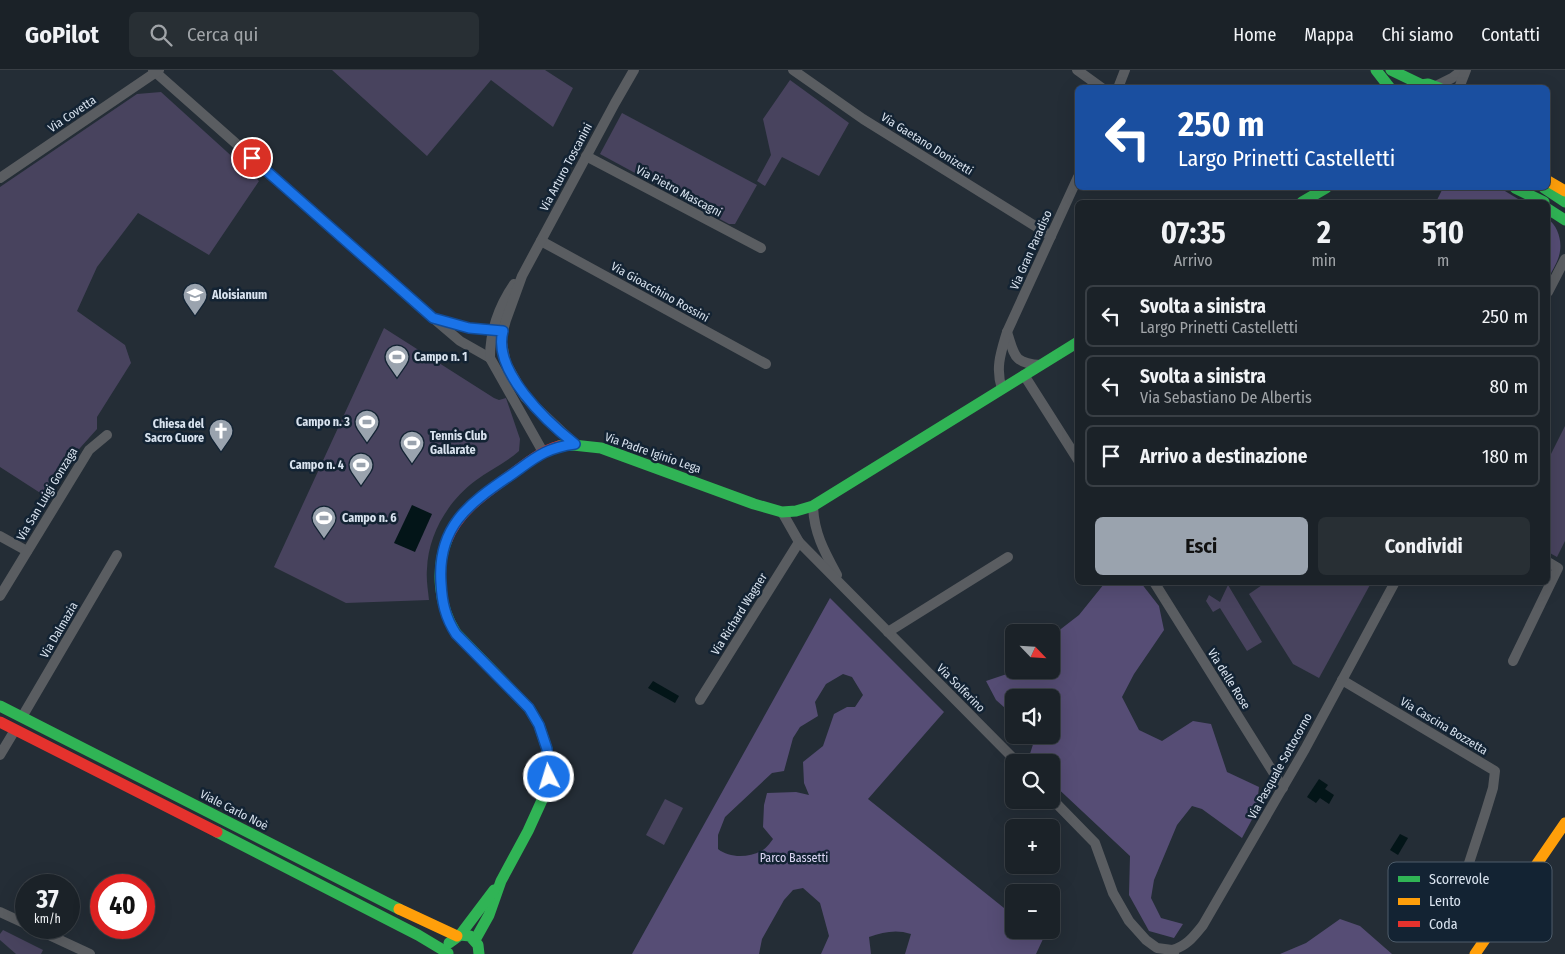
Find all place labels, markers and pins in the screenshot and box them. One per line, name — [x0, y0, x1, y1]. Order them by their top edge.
pin — [231, 137, 273, 179]
school or university icon: Aloisianum — [182, 282, 208, 316]
place label: Aloisianum — [211, 288, 267, 302]
sports icon: Campo n. 1 — [384, 344, 410, 378]
place label: Campo n. 1 — [414, 350, 467, 364]
sports icon: Campo n. 3 — [354, 409, 380, 443]
place label: Campo n. 3 — [296, 415, 350, 429]
place label: Chiesa del Sacro Cuore — [145, 417, 205, 445]
church icon: Chiesa del Sacro Cuore — [208, 418, 234, 452]
place label: Tennis Club Gallarate — [430, 429, 487, 457]
sports icon: Tennis Club Gallarate — [399, 430, 425, 464]
sports icon: Campo n. 4 — [348, 452, 374, 486]
place label: Campo n. 4 — [290, 458, 344, 472]
sports icon: Campo n. 6 — [311, 505, 337, 539]
place label: Campo n. 6 — [342, 511, 397, 525]

